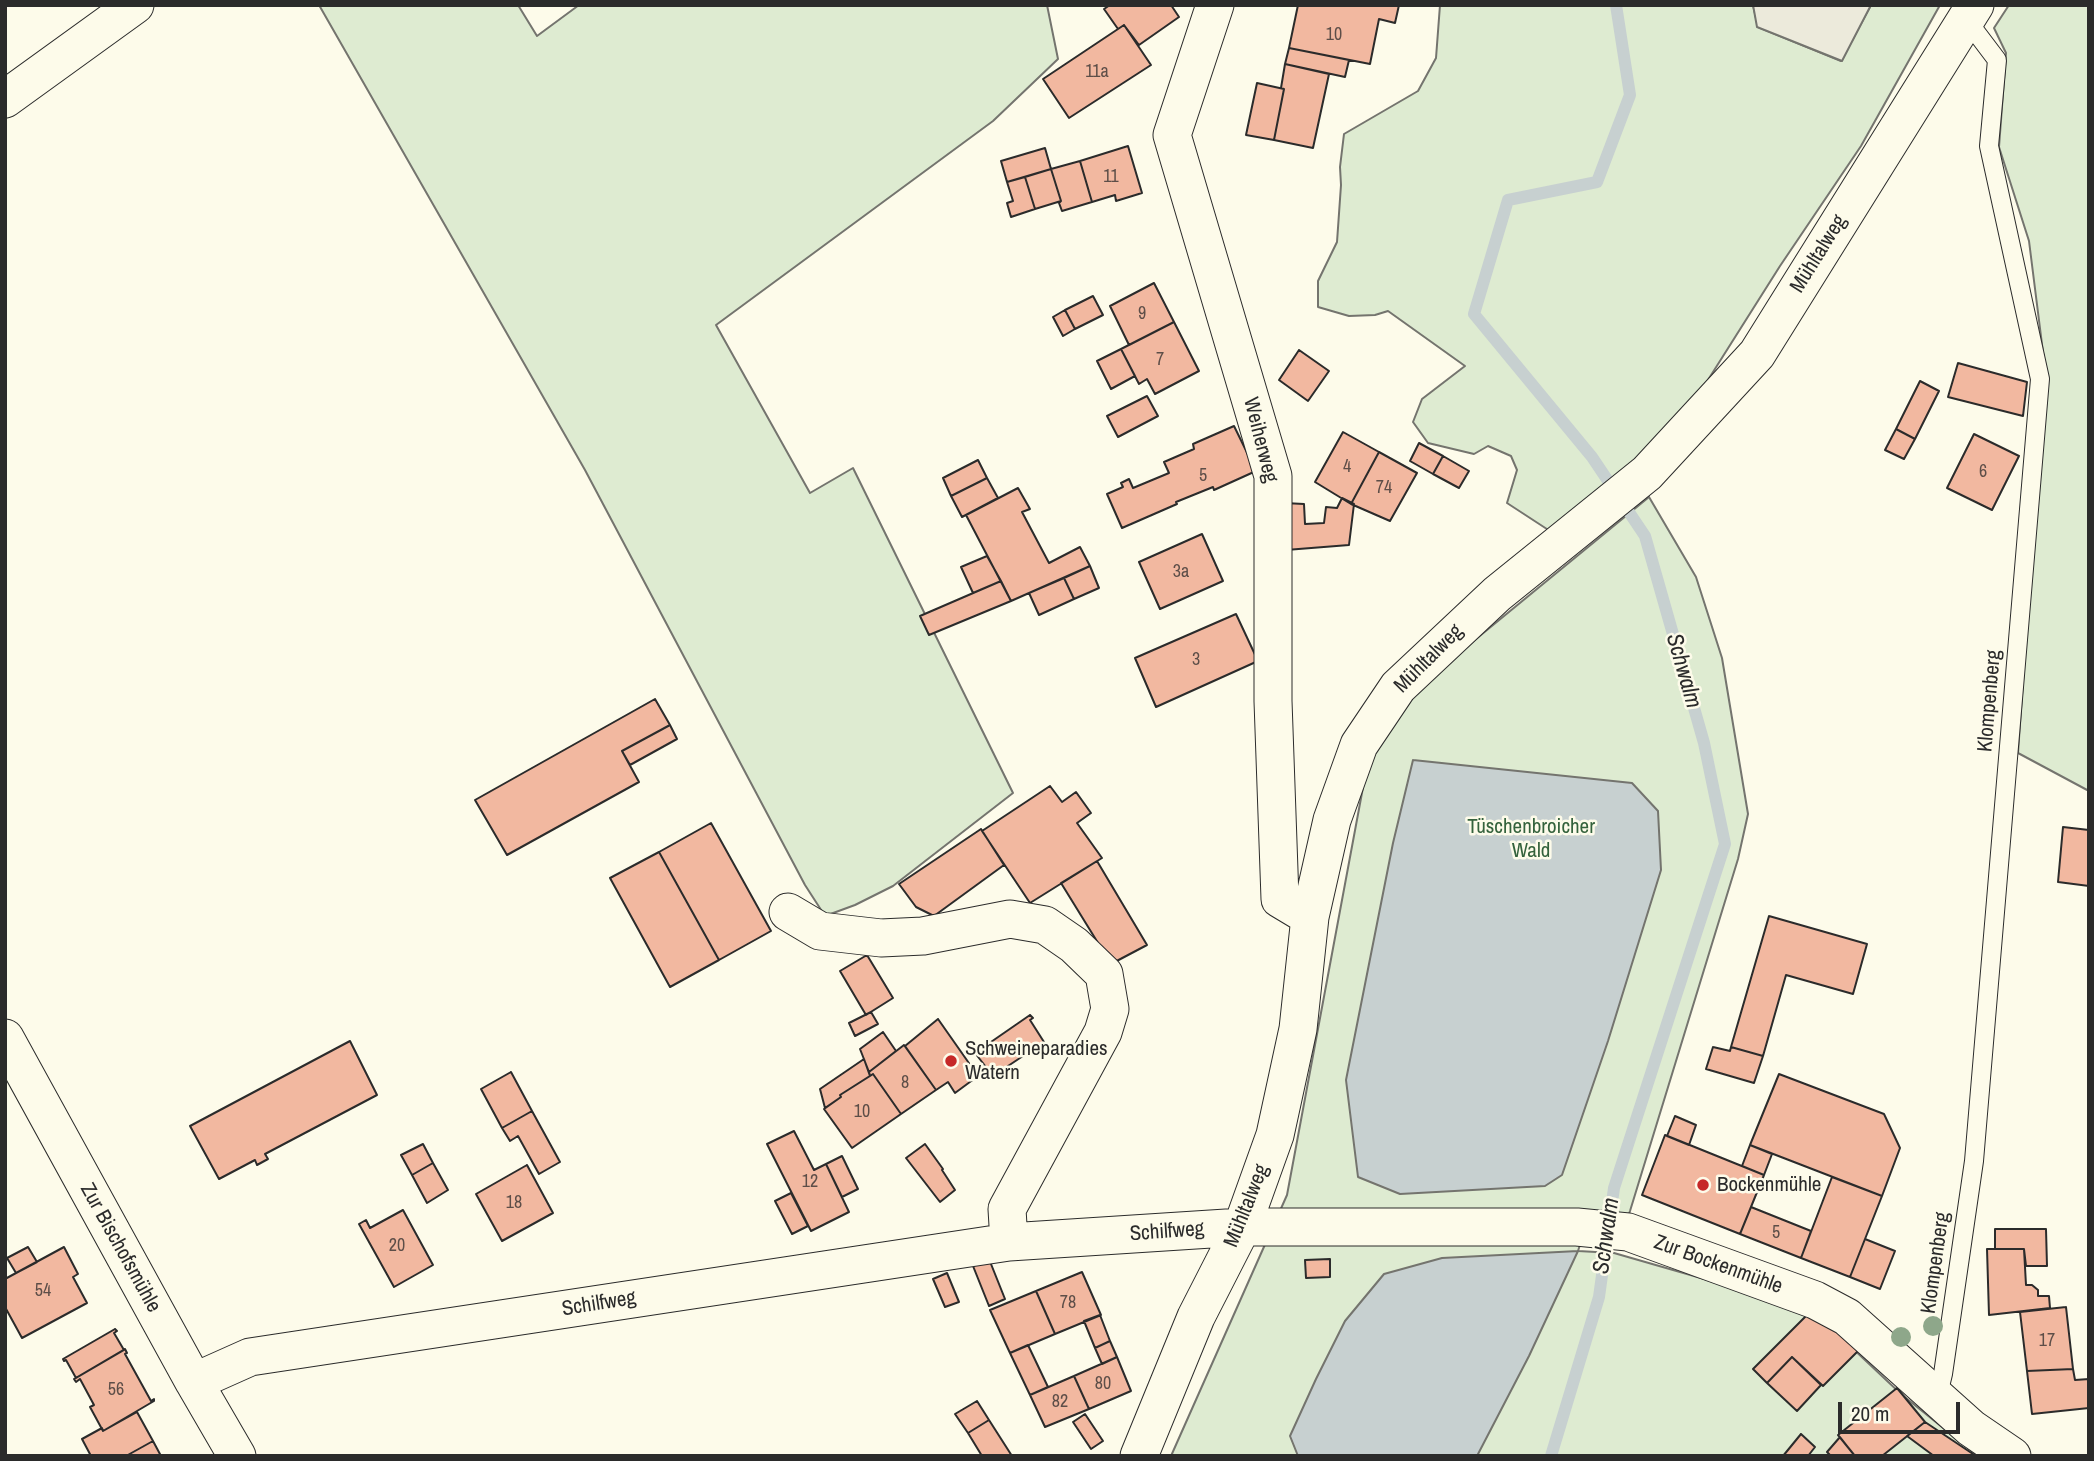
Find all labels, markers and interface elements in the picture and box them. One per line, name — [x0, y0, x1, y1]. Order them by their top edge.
house number: 10 — [1326, 24, 1342, 46]
house number: 11a — [1085, 61, 1109, 83]
house number: 11 — [1103, 166, 1119, 188]
street label: Mühltalweg — [1785, 210, 1853, 298]
house number: 9 — [1138, 303, 1146, 325]
house number: 7 — [1156, 349, 1164, 371]
street label: Weiherweg — [1237, 395, 1283, 485]
house number: 4 — [1343, 456, 1351, 478]
house number: 6 — [1979, 461, 1987, 483]
house number: 5 — [1199, 465, 1207, 487]
house number: 74 — [1376, 477, 1392, 499]
house number: 3a — [1173, 561, 1189, 583]
street label: Mühltalweg — [1389, 619, 1469, 699]
water label: Schwalm — [1659, 630, 1707, 712]
house number: 3 — [1192, 649, 1200, 671]
street label: Klompenberg — [1973, 649, 2007, 753]
park label: Tüschenbroicher Wald — [1467, 814, 1595, 864]
place label: Schweineparadies Watern — [965, 1036, 1108, 1086]
marker: Schweineparadies Watern — [943, 1053, 959, 1069]
house number: 8 — [901, 1072, 909, 1094]
house number: 10 — [854, 1101, 870, 1123]
street label: Mühltalweg — [1219, 1161, 1275, 1251]
house number: 12 — [802, 1171, 818, 1193]
place label: Bockenmühle — [1717, 1172, 1821, 1198]
marker: Bockenmühle — [1695, 1177, 1711, 1193]
street label: Zur Bischofsmühle — [74, 1179, 166, 1317]
house number: 18 — [506, 1192, 522, 1214]
water label: Schwalm — [1588, 1196, 1626, 1276]
street label: Klompenberg — [1916, 1211, 1956, 1315]
street label: Schilfweg — [1129, 1217, 1205, 1247]
house number: 5 — [1772, 1222, 1780, 1244]
street label: Zur Bockenmühle — [1650, 1230, 1786, 1300]
house number: 20 — [389, 1235, 405, 1257]
house number: 54 — [35, 1280, 51, 1302]
street label: Schilfweg — [560, 1286, 638, 1322]
house number: 78 — [1060, 1292, 1076, 1314]
house number: 17 — [2039, 1330, 2055, 1352]
house number: 80 — [1095, 1373, 1111, 1395]
house number: 56 — [108, 1379, 124, 1401]
scale bar — [1842, 1388, 1965, 1432]
house number: 82 — [1052, 1391, 1068, 1413]
text: 20 m — [1851, 1399, 1889, 1428]

